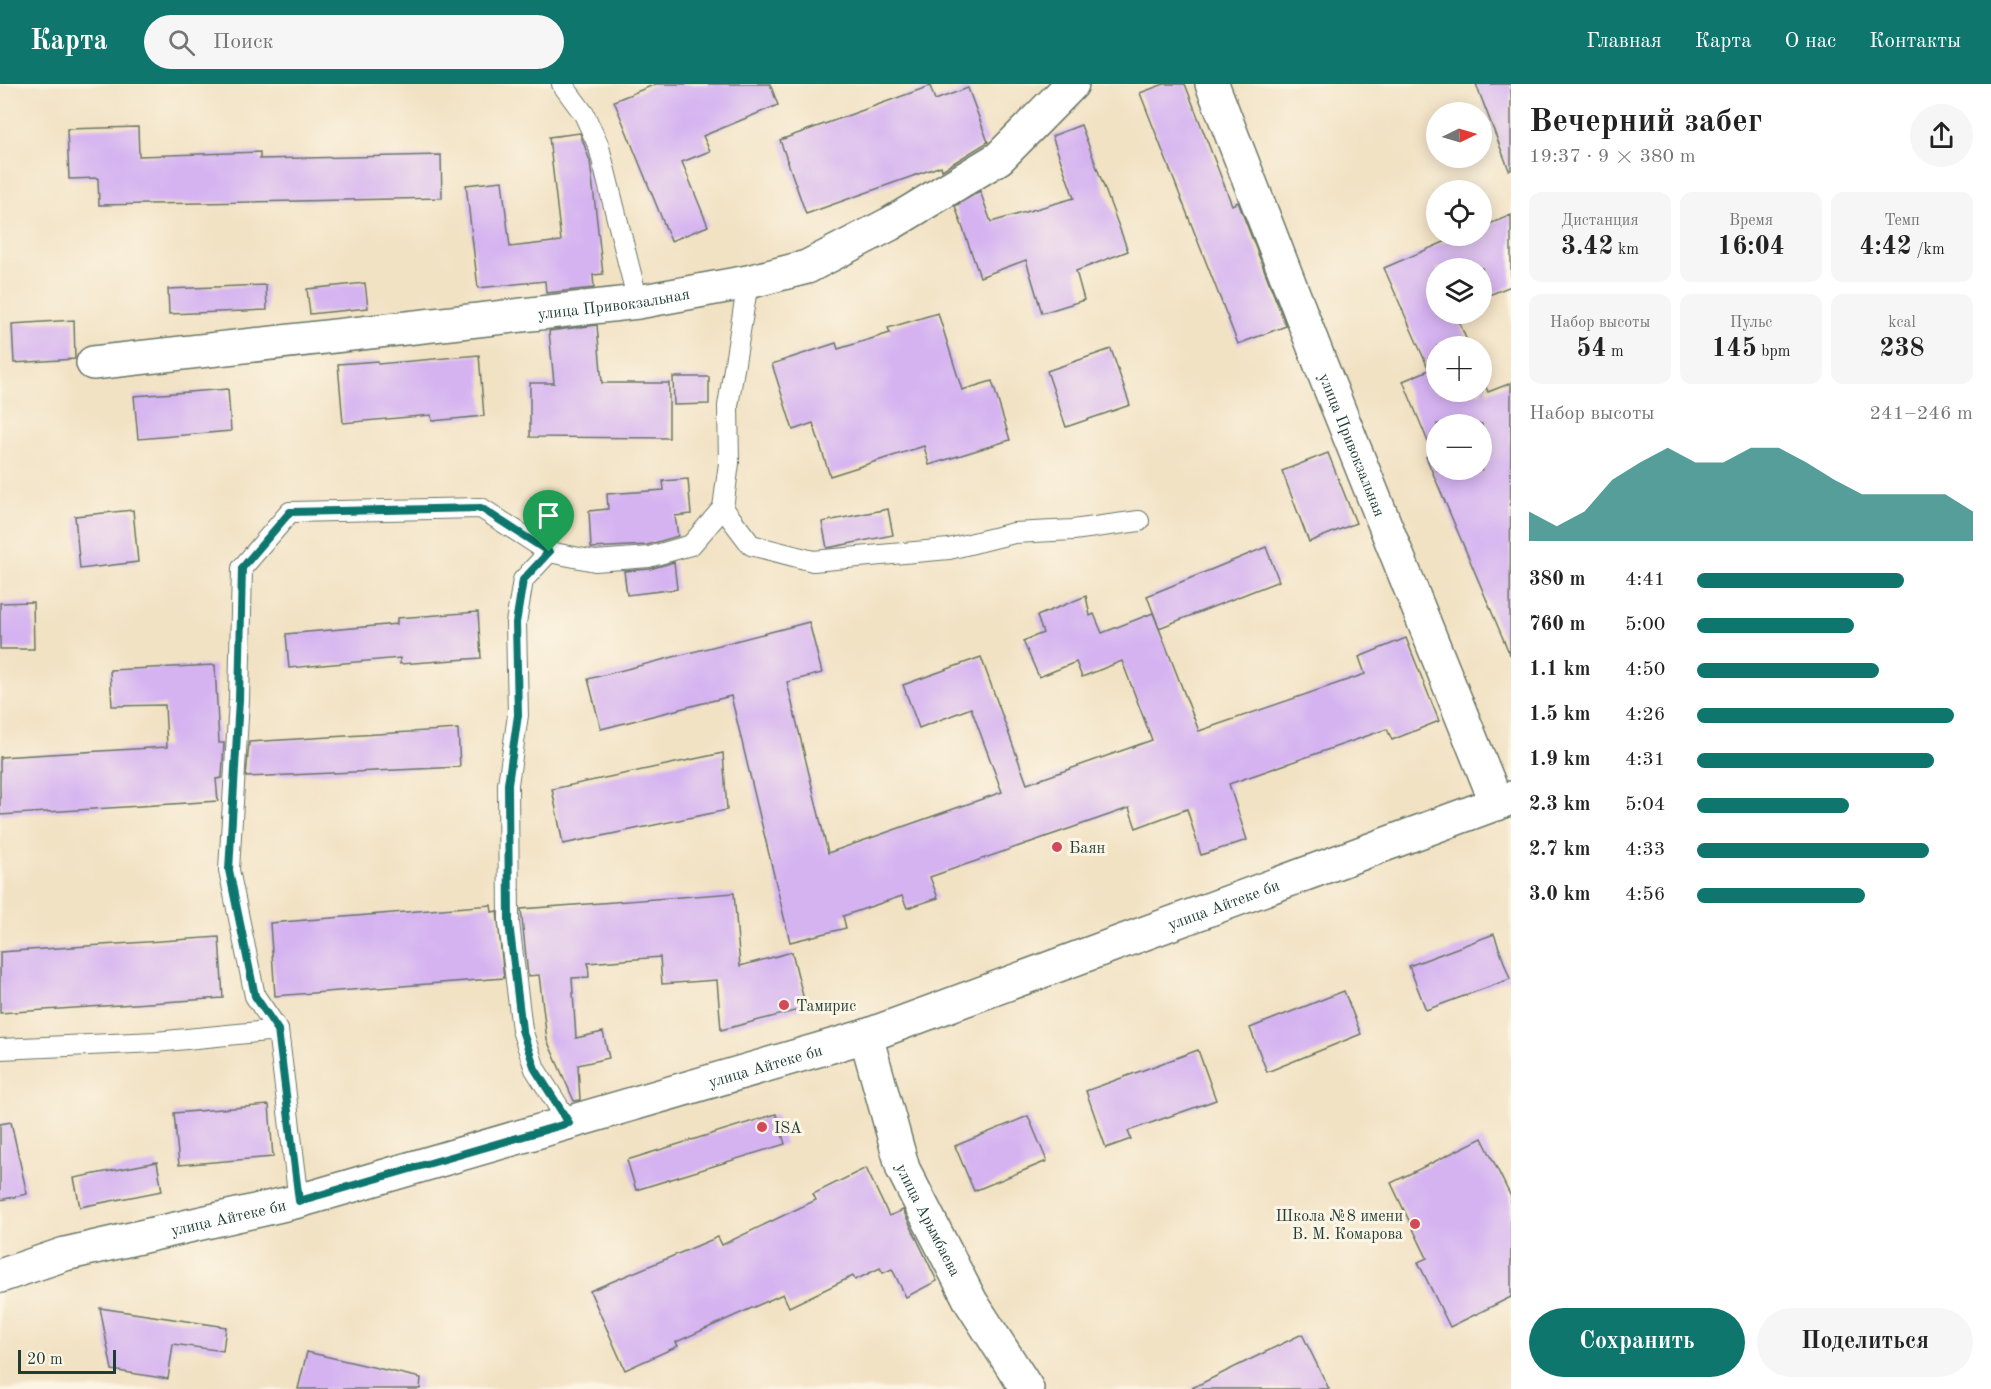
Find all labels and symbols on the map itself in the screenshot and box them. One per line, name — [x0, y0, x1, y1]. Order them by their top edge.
north arrow — [1426, 102, 1492, 168]
street label: улица Привокзальная — [537, 287, 691, 323]
street label: улица Привокзальная — [1315, 371, 1387, 519]
pin — [523, 490, 574, 552]
marker: Баян — [1050, 840, 1064, 854]
place label: Баян — [1069, 841, 1106, 857]
street label: улица Айтеке би — [1166, 878, 1282, 934]
marker: Тамирис — [777, 998, 791, 1012]
place label: Тамирис — [796, 999, 856, 1015]
street label: улица Айтеке би — [707, 1043, 824, 1091]
marker: ISA — [755, 1120, 769, 1134]
place label: ISA — [774, 1121, 802, 1137]
street label: улица Арымбаева — [892, 1163, 962, 1279]
street label: улица Айтеке би — [170, 1198, 288, 1240]
place label: Школа №8 имени В. М. Комарова — [1276, 1209, 1403, 1243]
marker: Школа №8 имени В. М. Комарова — [1408, 1217, 1422, 1231]
scale bar — [18, 1347, 116, 1374]

